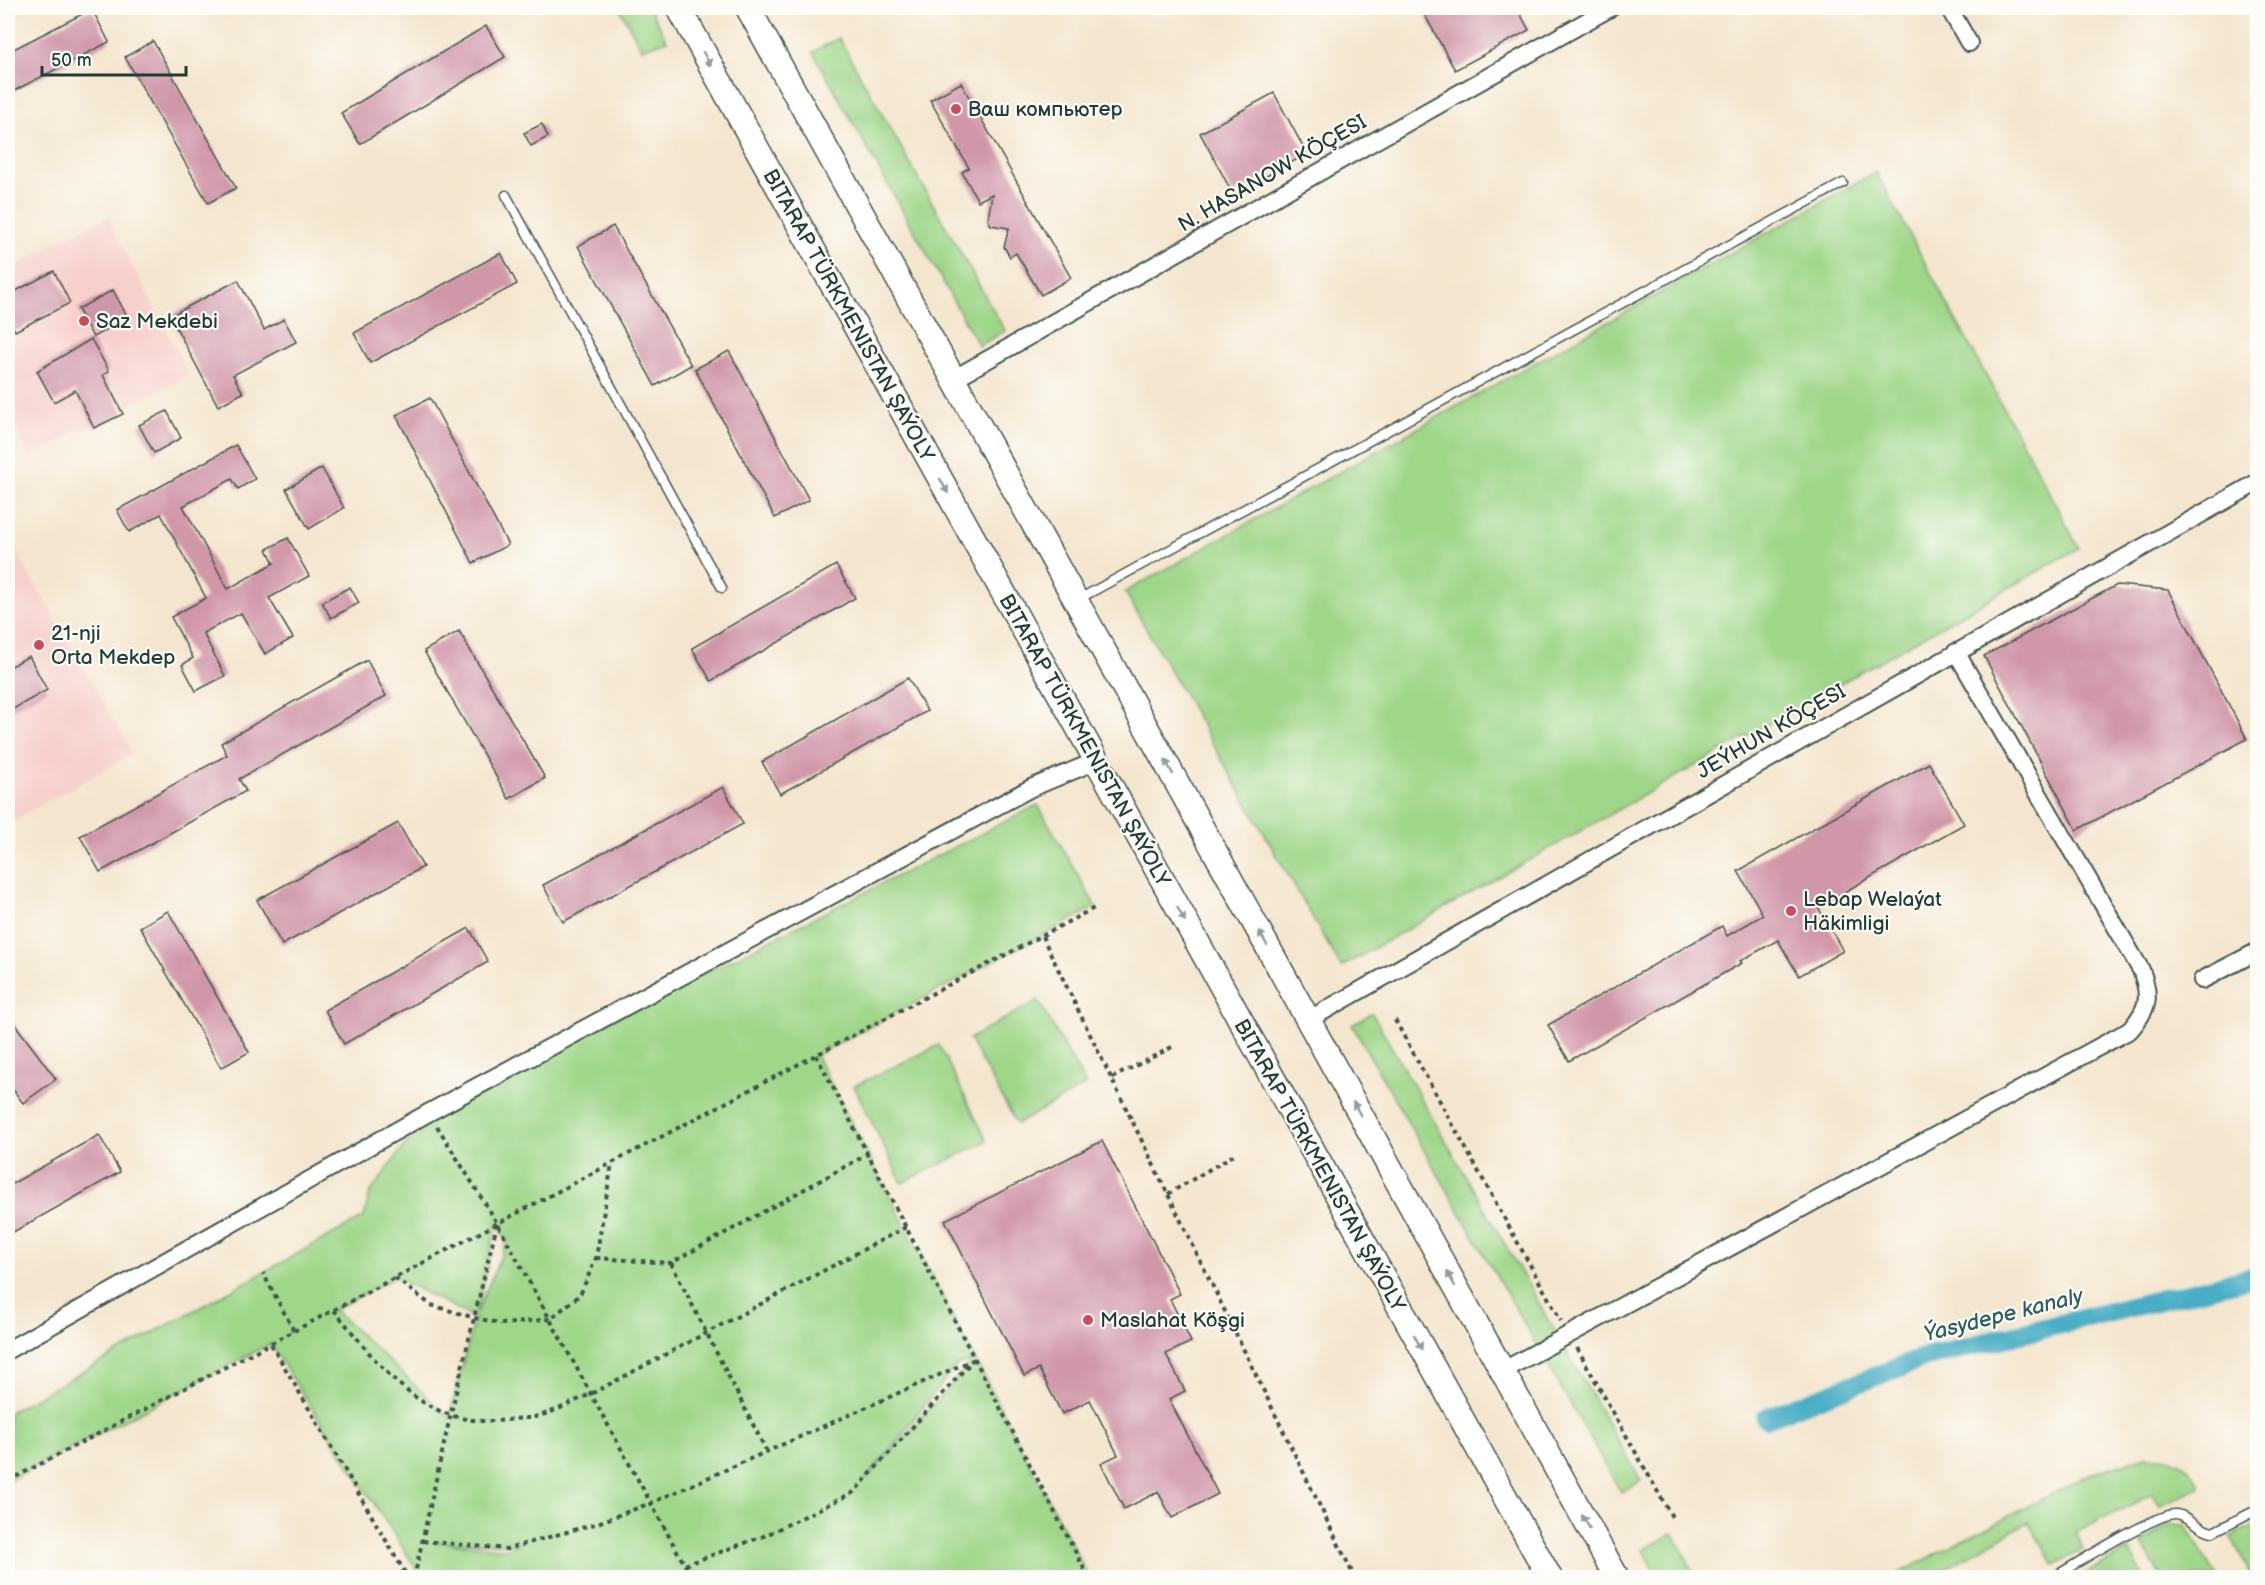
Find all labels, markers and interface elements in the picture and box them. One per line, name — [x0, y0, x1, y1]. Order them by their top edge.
scale bar — [42, 39, 186, 77]
text: 50 m — [51, 50, 92, 71]
one-way arrow — [702, 50, 712, 67]
place label: Ваш компьютер — [968, 97, 1122, 122]
marker: Ваш компьютер — [949, 102, 963, 116]
street label: N. HASANOW KÖÇESI — [1174, 109, 1371, 238]
street label: BITARAP TÜRKMENISTAN ŞAÝOLY — [758, 165, 940, 466]
place label: Saz Mekdebi — [96, 309, 218, 334]
marker: Saz Mekdebi — [77, 314, 91, 328]
one-way arrow — [939, 478, 949, 495]
street label: BITARAP TÜRKMENISTAN ŞAÝOLY — [994, 590, 1176, 891]
place label: 21-nji Orta Mekdep — [51, 621, 175, 670]
marker: 21-nji Orta Mekdep — [32, 638, 46, 652]
street label: JEÝHUN KÖÇESI — [1692, 679, 1850, 784]
one-way arrow — [1164, 758, 1174, 775]
place label: Lebap Welaýat Häkimligi — [1803, 887, 1942, 936]
marker: Lebap Welaýat Häkimligi — [1784, 904, 1798, 918]
one-way arrow — [1176, 906, 1186, 923]
one-way arrow — [1258, 929, 1268, 946]
street label: BITARAP TÜRKMENISTAN ŞAÝOLY — [1229, 1015, 1411, 1316]
one-way arrow — [1352, 1100, 1362, 1117]
one-way arrow — [1447, 1271, 1457, 1288]
water label: Ýasydepe kanaly — [1921, 1281, 2087, 1348]
place label: Maslahat Köşgi — [1100, 1308, 1245, 1333]
marker: Maslahat Köşgi — [1081, 1313, 1095, 1327]
one-way arrow — [1413, 1334, 1423, 1351]
one-way arrow — [1581, 1513, 1591, 1530]

